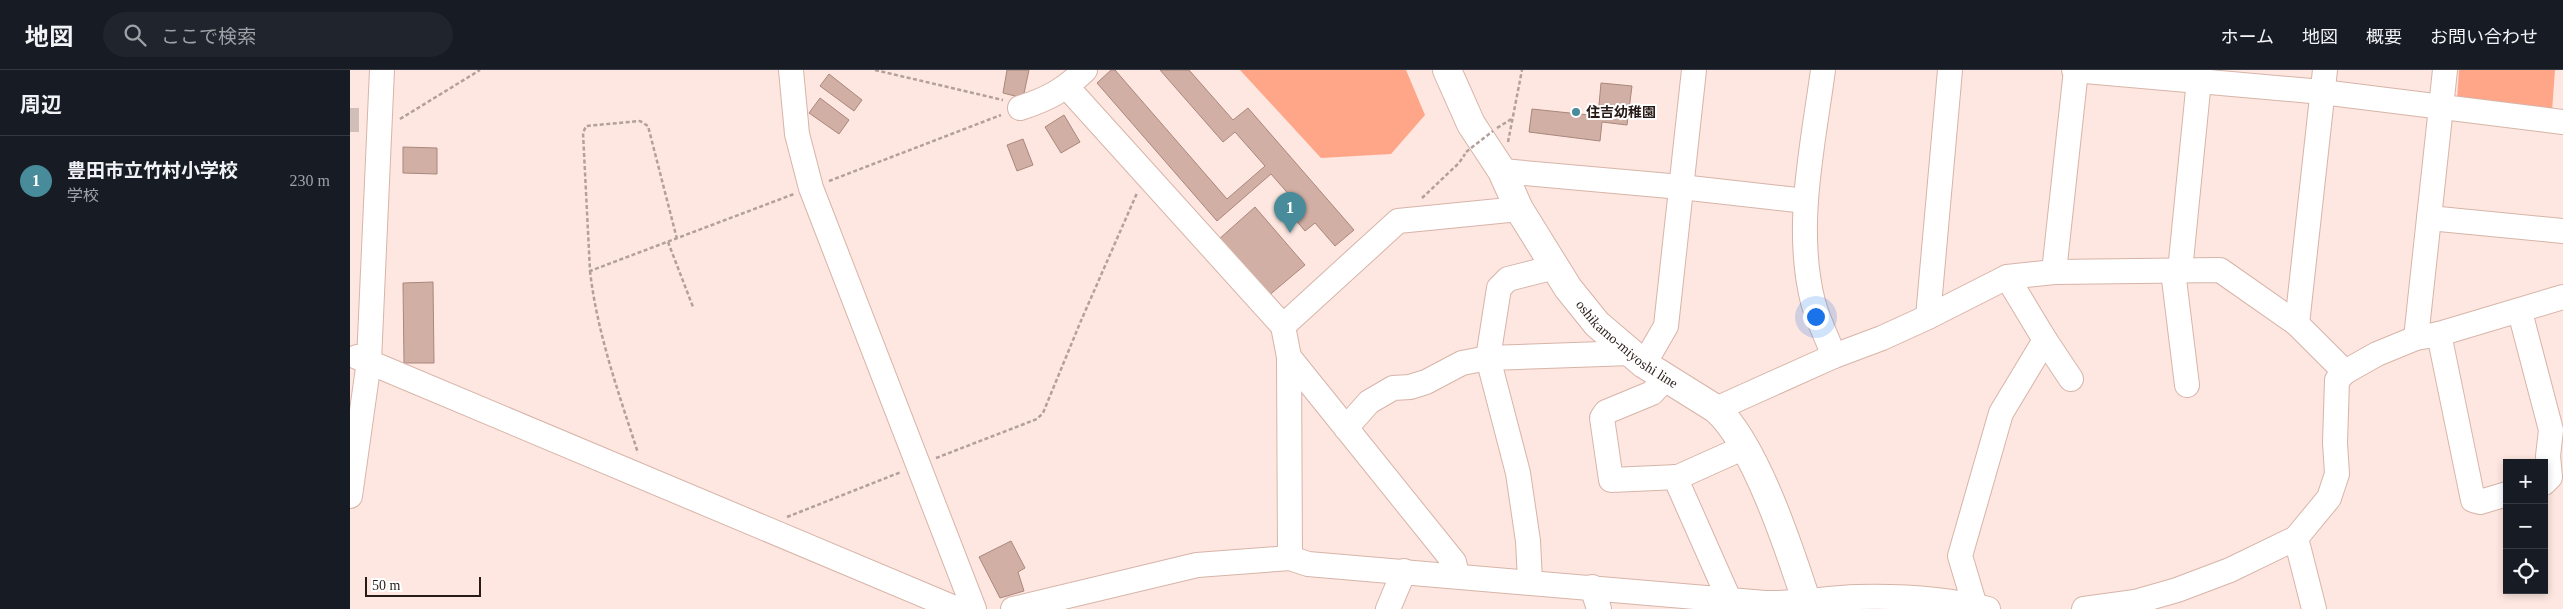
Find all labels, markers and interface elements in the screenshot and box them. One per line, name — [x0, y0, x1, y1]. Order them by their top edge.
search box — [103, 12, 453, 57]
icon: search — [121, 21, 149, 49]
text: 地図 — [25, 24, 73, 50]
text: ここで検索 — [161, 26, 256, 47]
text: ホーム — [2221, 27, 2274, 47]
text: 地図 — [2302, 27, 2338, 47]
text: 概要 — [2366, 27, 2402, 47]
text: お問い合わせ — [2430, 27, 2538, 47]
text: 周辺 — [20, 93, 62, 117]
place label: 住吉幼稚園 — [1586, 104, 1656, 120]
marker: 住吉幼稚園 — [1570, 106, 1582, 118]
text: 豊田市立竹村小学校 — [67, 160, 238, 181]
text: 1 — [32, 172, 40, 189]
text: 230 m — [290, 172, 330, 189]
text: 学校 — [67, 187, 99, 204]
pin: 1 — [1274, 192, 1306, 233]
street label: oshikamo-miyoshi line — [1573, 297, 1680, 391]
your location — [1803, 304, 1829, 330]
map controls — [2503, 459, 2548, 594]
button: + — [2503, 459, 2548, 504]
button: − — [2503, 504, 2548, 549]
button: locate — [2503, 549, 2548, 594]
scale bar — [365, 574, 481, 597]
text: 50 m — [372, 578, 400, 593]

